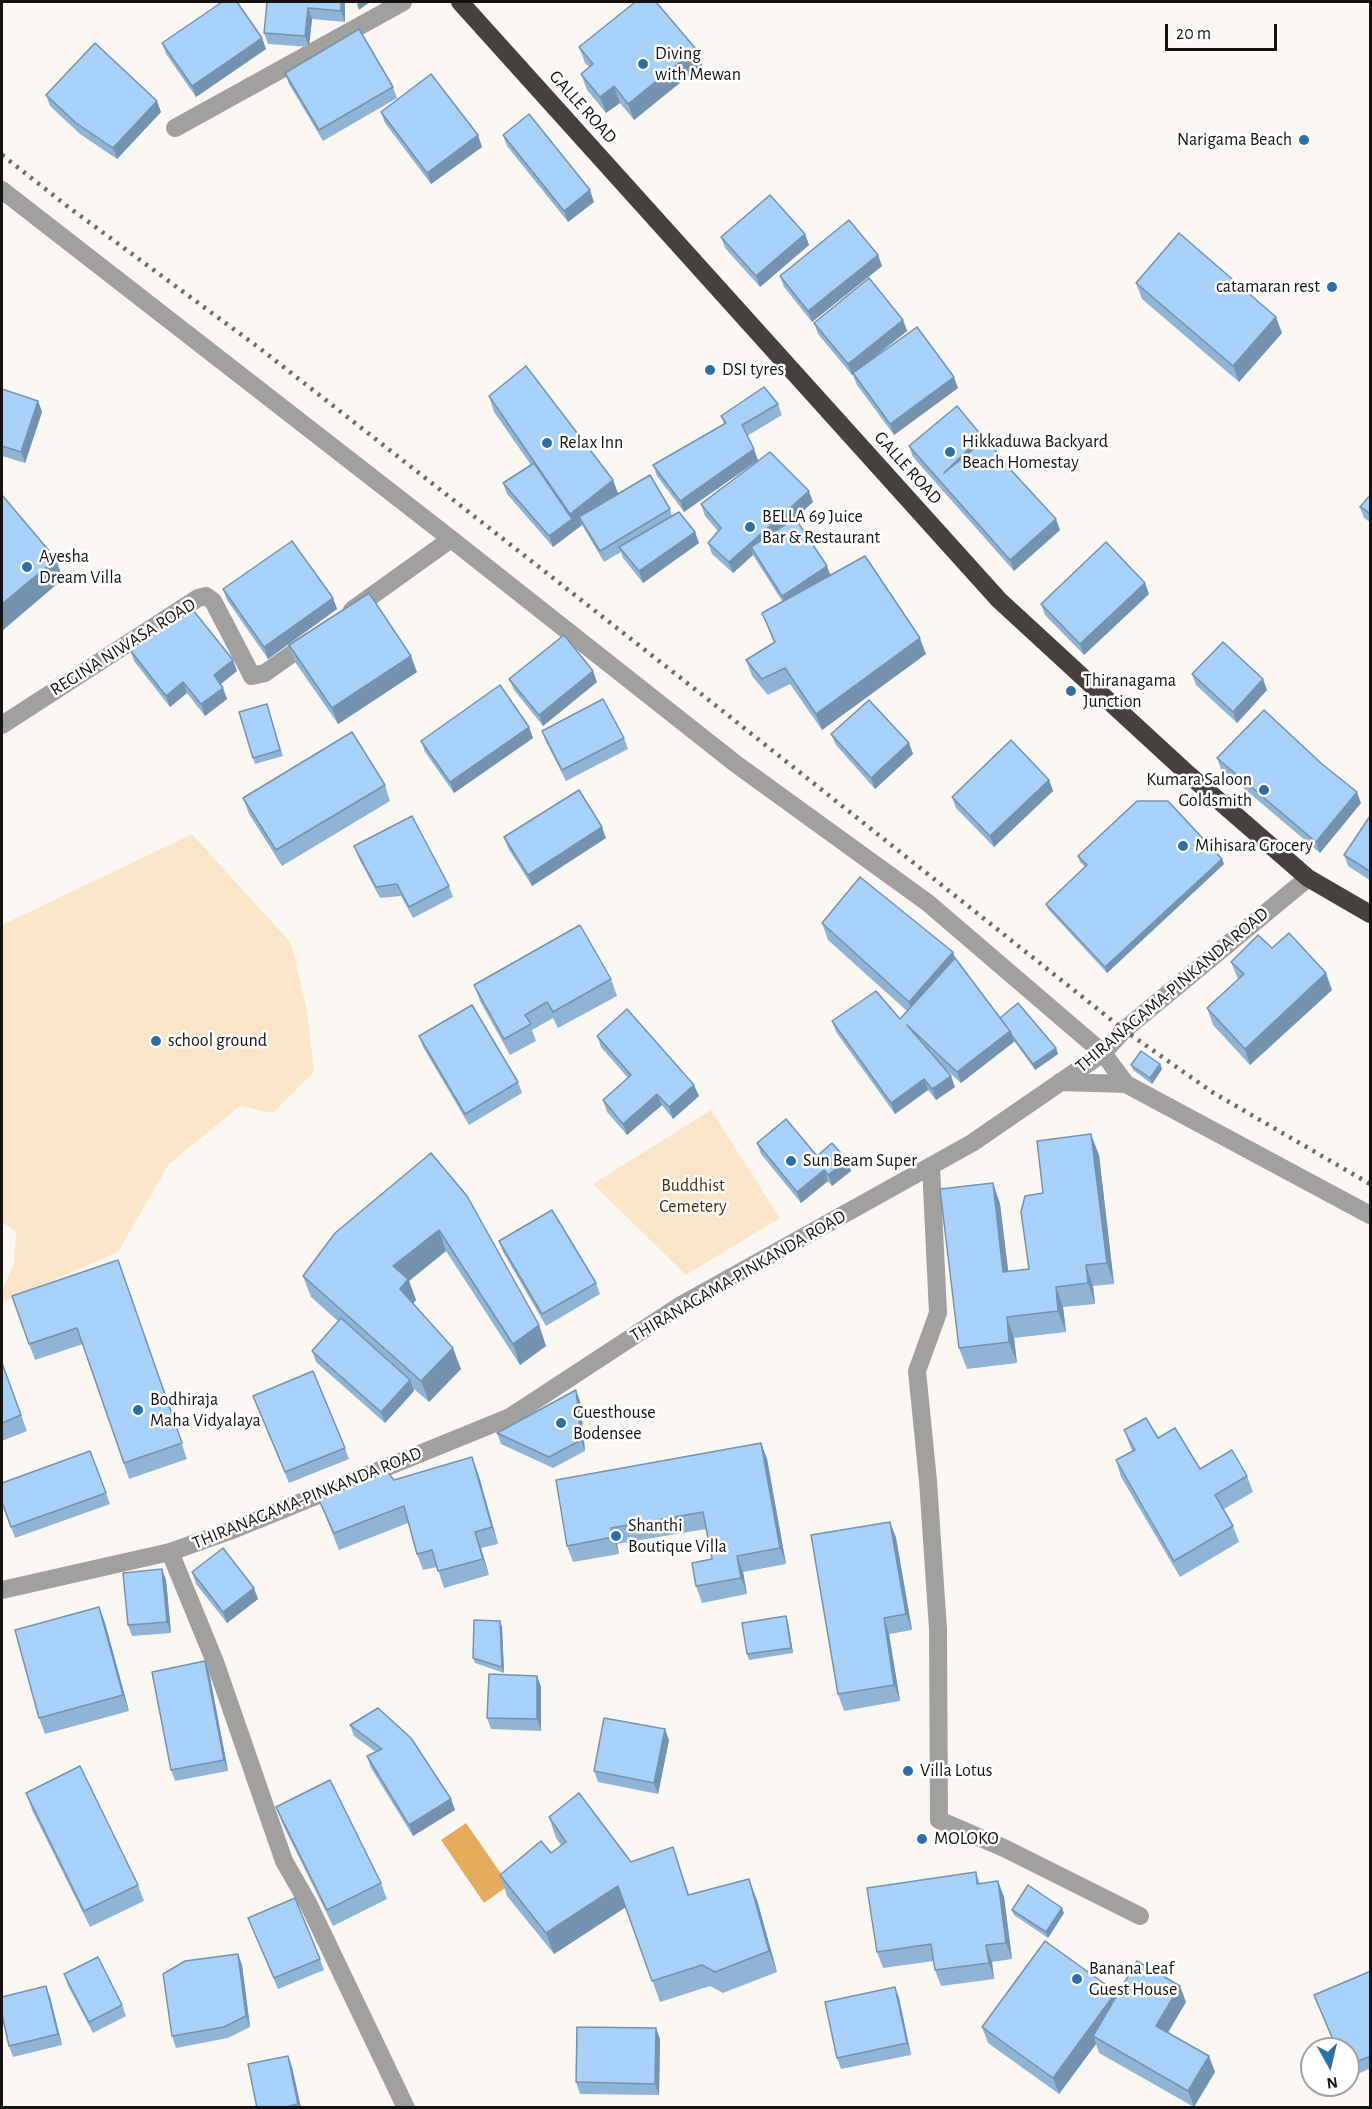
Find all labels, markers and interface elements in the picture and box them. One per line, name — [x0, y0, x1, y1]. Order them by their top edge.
scale bar — [1168, 12, 1280, 50]
text: 20 m — [1176, 25, 1211, 43]
place label: Diving with Mewan — [655, 43, 741, 86]
marker: Diving with Mewan — [636, 57, 650, 71]
street label: GALLE ROAD — [545, 66, 621, 148]
place label: Narigama Beach — [1177, 129, 1292, 151]
marker: Narigama Beach — [1297, 133, 1311, 147]
place label: catamaran rest — [1216, 276, 1320, 298]
marker: catamaran rest — [1325, 280, 1339, 294]
place label: DSI tyres — [722, 359, 784, 381]
marker: DSI tyres — [703, 363, 717, 377]
street label: GALLE ROAD — [870, 427, 946, 509]
place label: Hikkaduwa Backyard Beach Homestay — [962, 431, 1108, 474]
place label: Relax Inn — [559, 432, 623, 454]
marker: Relax Inn — [540, 436, 554, 450]
marker: Hikkaduwa Backyard Beach Homestay — [943, 445, 957, 459]
place label: BELLA 69 Juice Bar & Restaurant — [762, 506, 880, 548]
marker: BELLA 69 Juice Bar & Restaurant — [743, 520, 757, 534]
place label: Ayesha Dream Villa — [39, 546, 122, 588]
marker: Ayesha Dream Villa — [20, 560, 34, 574]
street label: REGINA NIWASA ROAD — [46, 593, 200, 701]
place label: Thiranagama Junction — [1083, 670, 1176, 712]
marker: Thiranagama Junction — [1064, 684, 1078, 698]
place label: Kumara Saloon Goldsmith — [1146, 769, 1252, 812]
marker: Kumara Saloon Goldsmith — [1257, 783, 1271, 797]
place label: Mihisara Grocery — [1195, 835, 1313, 857]
marker: Mihisara Grocery — [1176, 839, 1190, 853]
street label: THIRANAGAMA-PINKANDA ROAD — [1071, 903, 1273, 1077]
place label: school ground — [168, 1030, 267, 1052]
marker: school ground — [149, 1034, 163, 1048]
place label: Sun Beam Super — [803, 1150, 917, 1172]
marker: Sun Beam Super — [784, 1154, 798, 1168]
park label: Buddhist Cemetery — [659, 1175, 727, 1218]
street label: THIRANAGAMA-PINKANDA ROAD — [626, 1205, 850, 1347]
place label: Bodhiraja Maha Vidyalaya — [150, 1389, 261, 1432]
place label: Guesthouse Bodensee — [573, 1402, 656, 1444]
marker: Bodhiraja Maha Vidyalaya — [131, 1403, 145, 1417]
marker: Guesthouse Bodensee — [554, 1416, 568, 1430]
street label: THIRANAGAMA-PINKANDA ROAD — [189, 1442, 425, 1554]
place label: Shanthi Boutique Villa — [628, 1515, 727, 1558]
marker: Shanthi Boutique Villa — [609, 1529, 623, 1543]
place label: Villa Lotus — [920, 1760, 992, 1782]
marker: Villa Lotus — [901, 1764, 915, 1778]
place label: MOLOKO — [934, 1828, 999, 1850]
marker: MOLOKO — [915, 1832, 929, 1846]
place label: Banana Leaf Guest House — [1089, 1958, 1177, 2000]
marker: Banana Leaf Guest House — [1070, 1972, 1084, 1986]
north arrow — [1300, 2037, 1360, 2097]
text: N — [1326, 2074, 1339, 2092]

